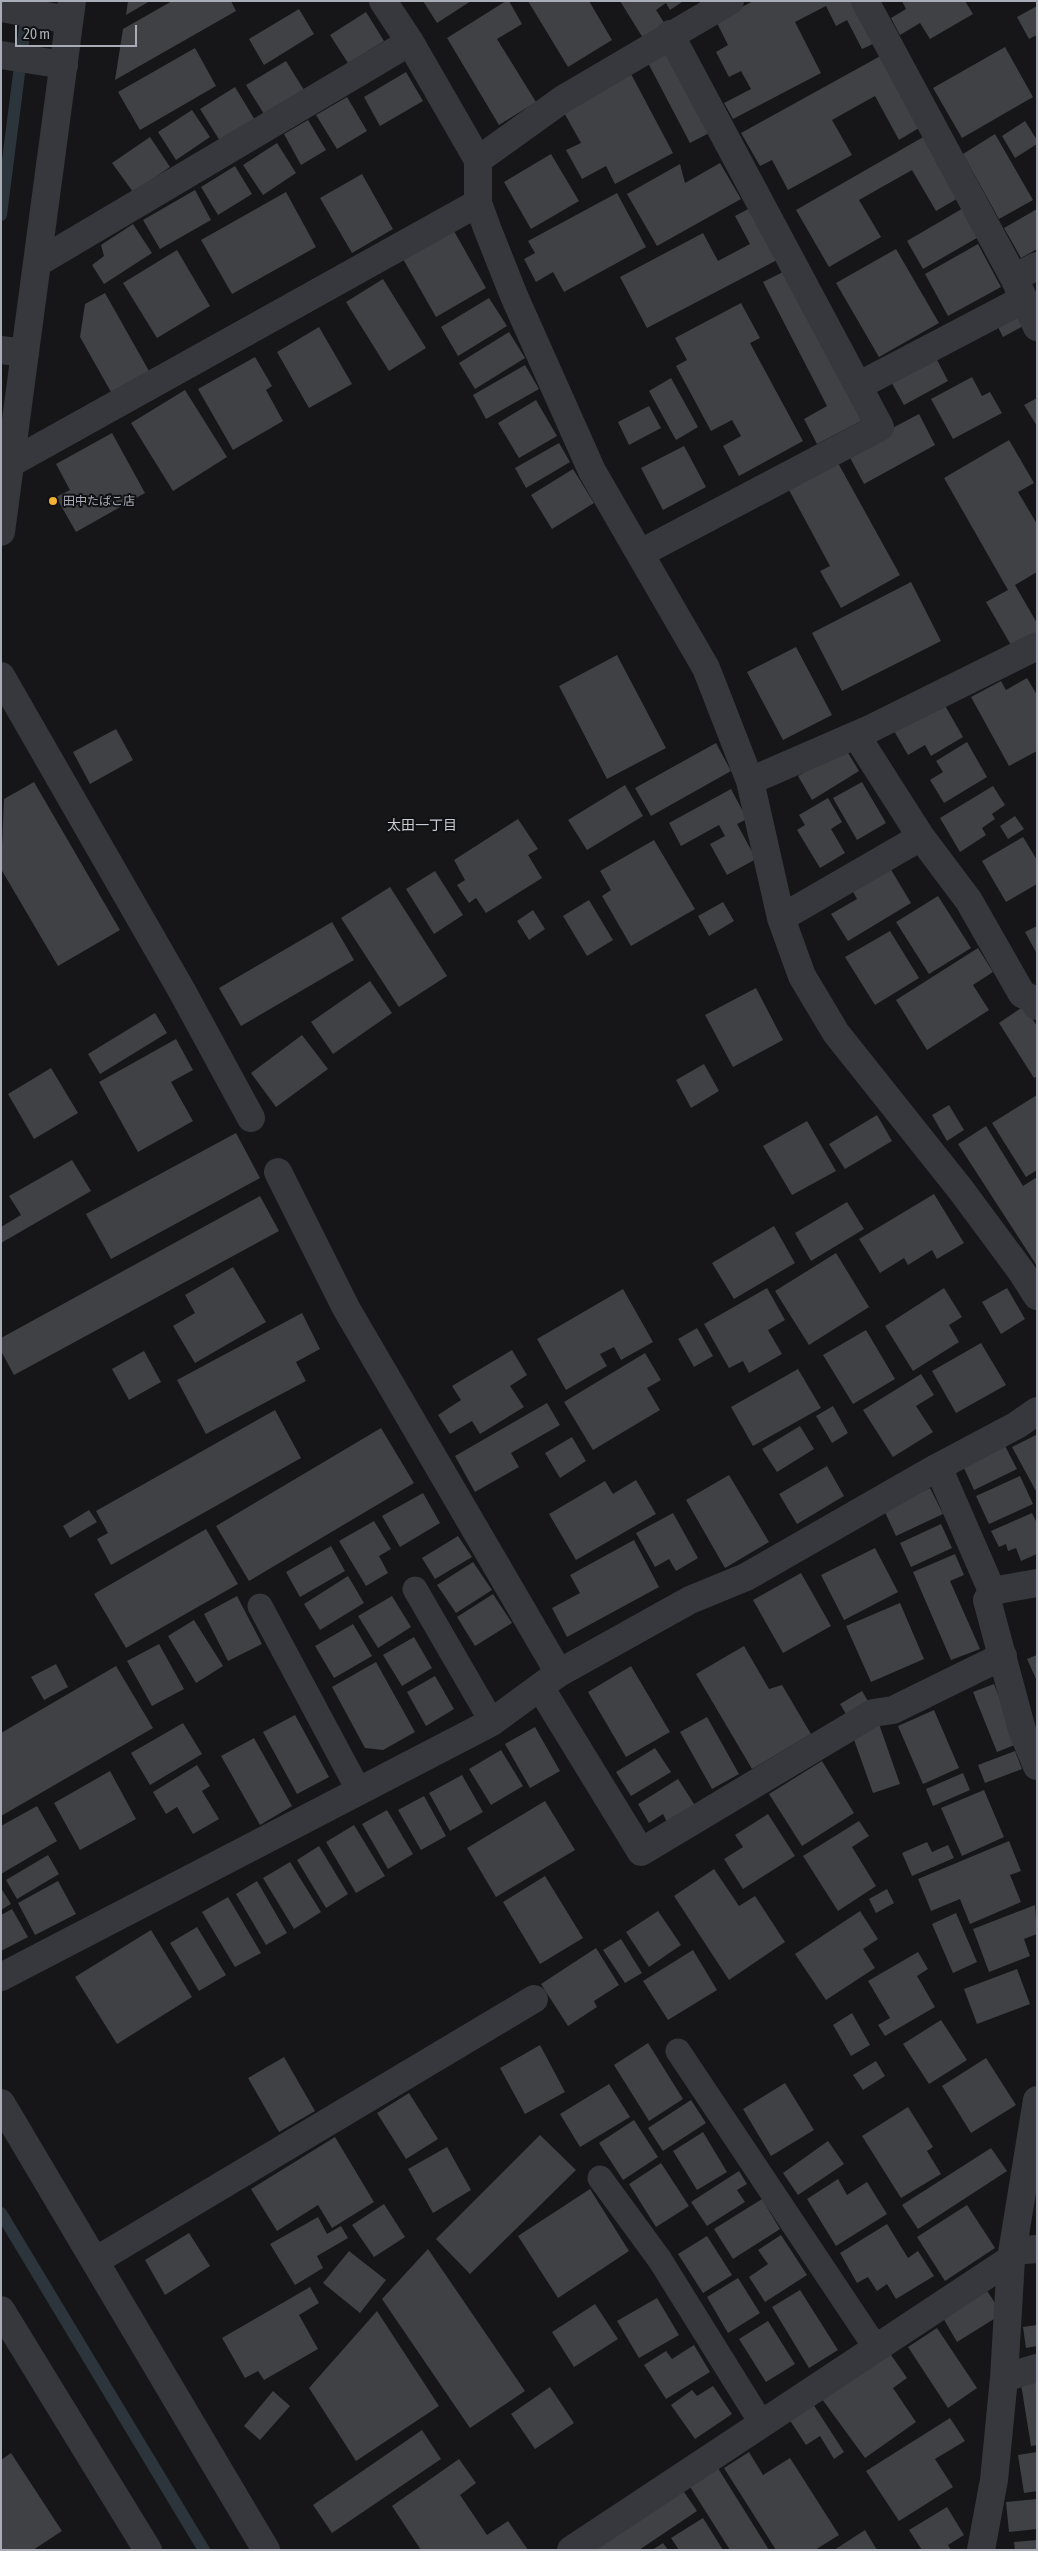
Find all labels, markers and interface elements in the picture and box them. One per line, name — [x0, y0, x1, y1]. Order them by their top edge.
scale bar — [18, 15, 140, 47]
text: 20 m — [23, 25, 50, 42]
place label: 田中たばこ店 — [63, 494, 135, 508]
marker: 田中たばこ店 — [47, 495, 59, 507]
district label: 太田一丁目 — [387, 818, 457, 834]

